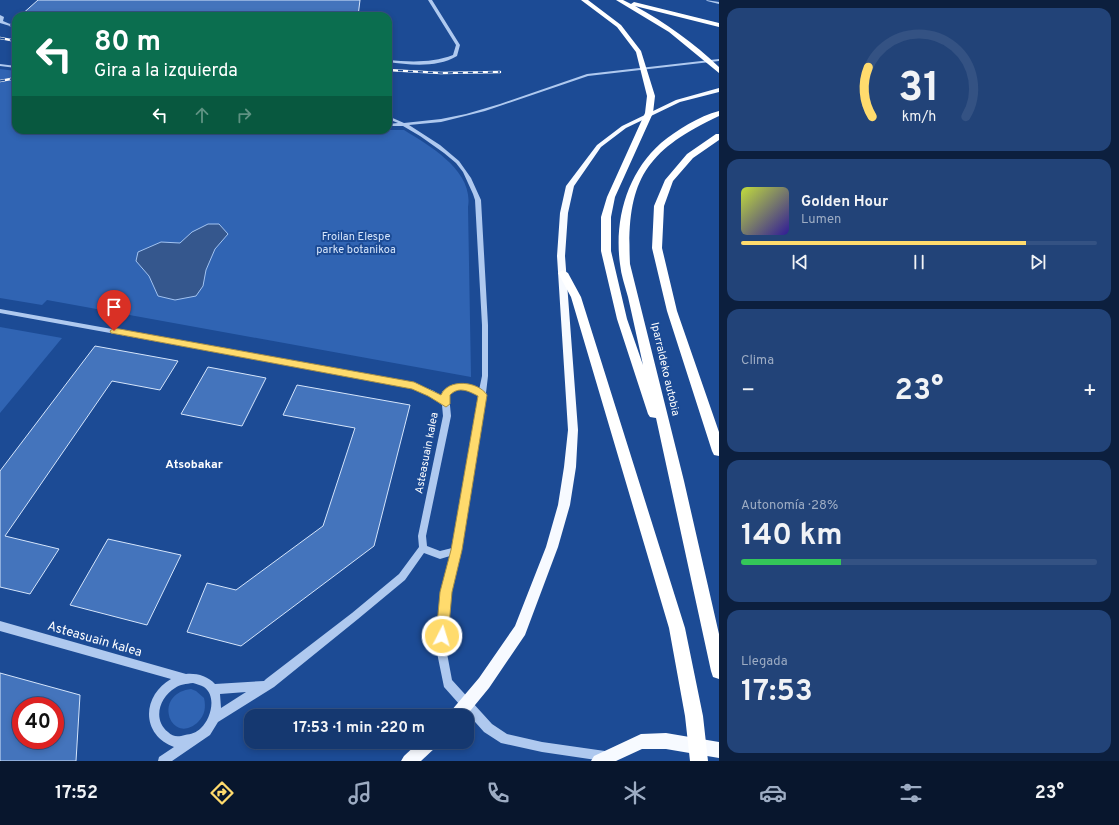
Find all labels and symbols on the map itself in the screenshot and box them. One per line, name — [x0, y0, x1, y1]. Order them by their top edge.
park label: Froilan Elespe parke botanikoa — [316, 230, 396, 257]
pin — [97, 290, 131, 331]
street label: Iparraldeko autobia — [647, 321, 683, 418]
street label: Asteasuain kalea — [412, 411, 442, 495]
district label: Atsobakar — [165, 457, 223, 473]
position arrow — [421, 615, 463, 657]
street label: Asteasuain kalea — [45, 619, 144, 661]
speed limit sign: 40 — [12, 697, 64, 749]

